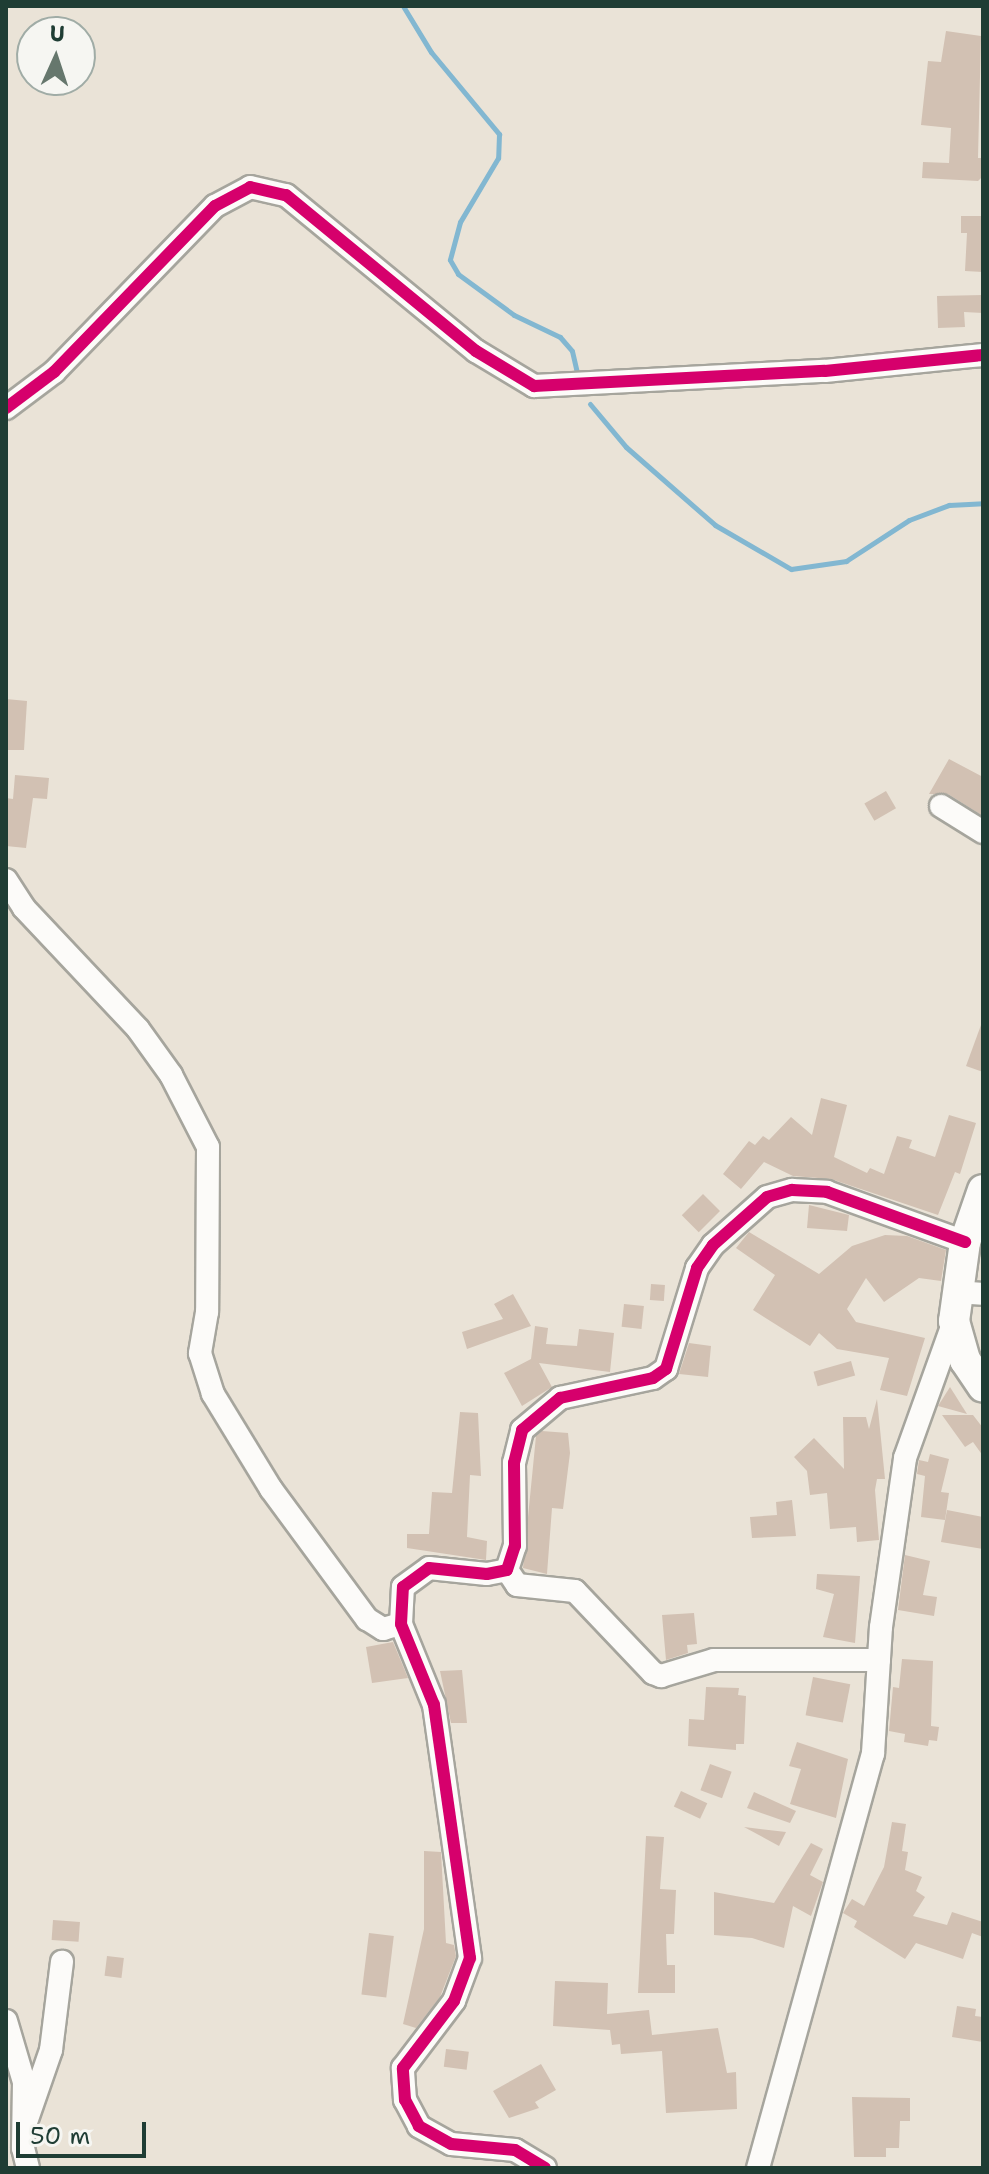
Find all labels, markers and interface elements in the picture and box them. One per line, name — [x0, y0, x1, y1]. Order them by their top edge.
north arrow — [16, 16, 96, 96]
text: U — [49, 19, 65, 48]
scale bar — [20, 2106, 150, 2156]
text: 50 m — [30, 2120, 90, 2152]

